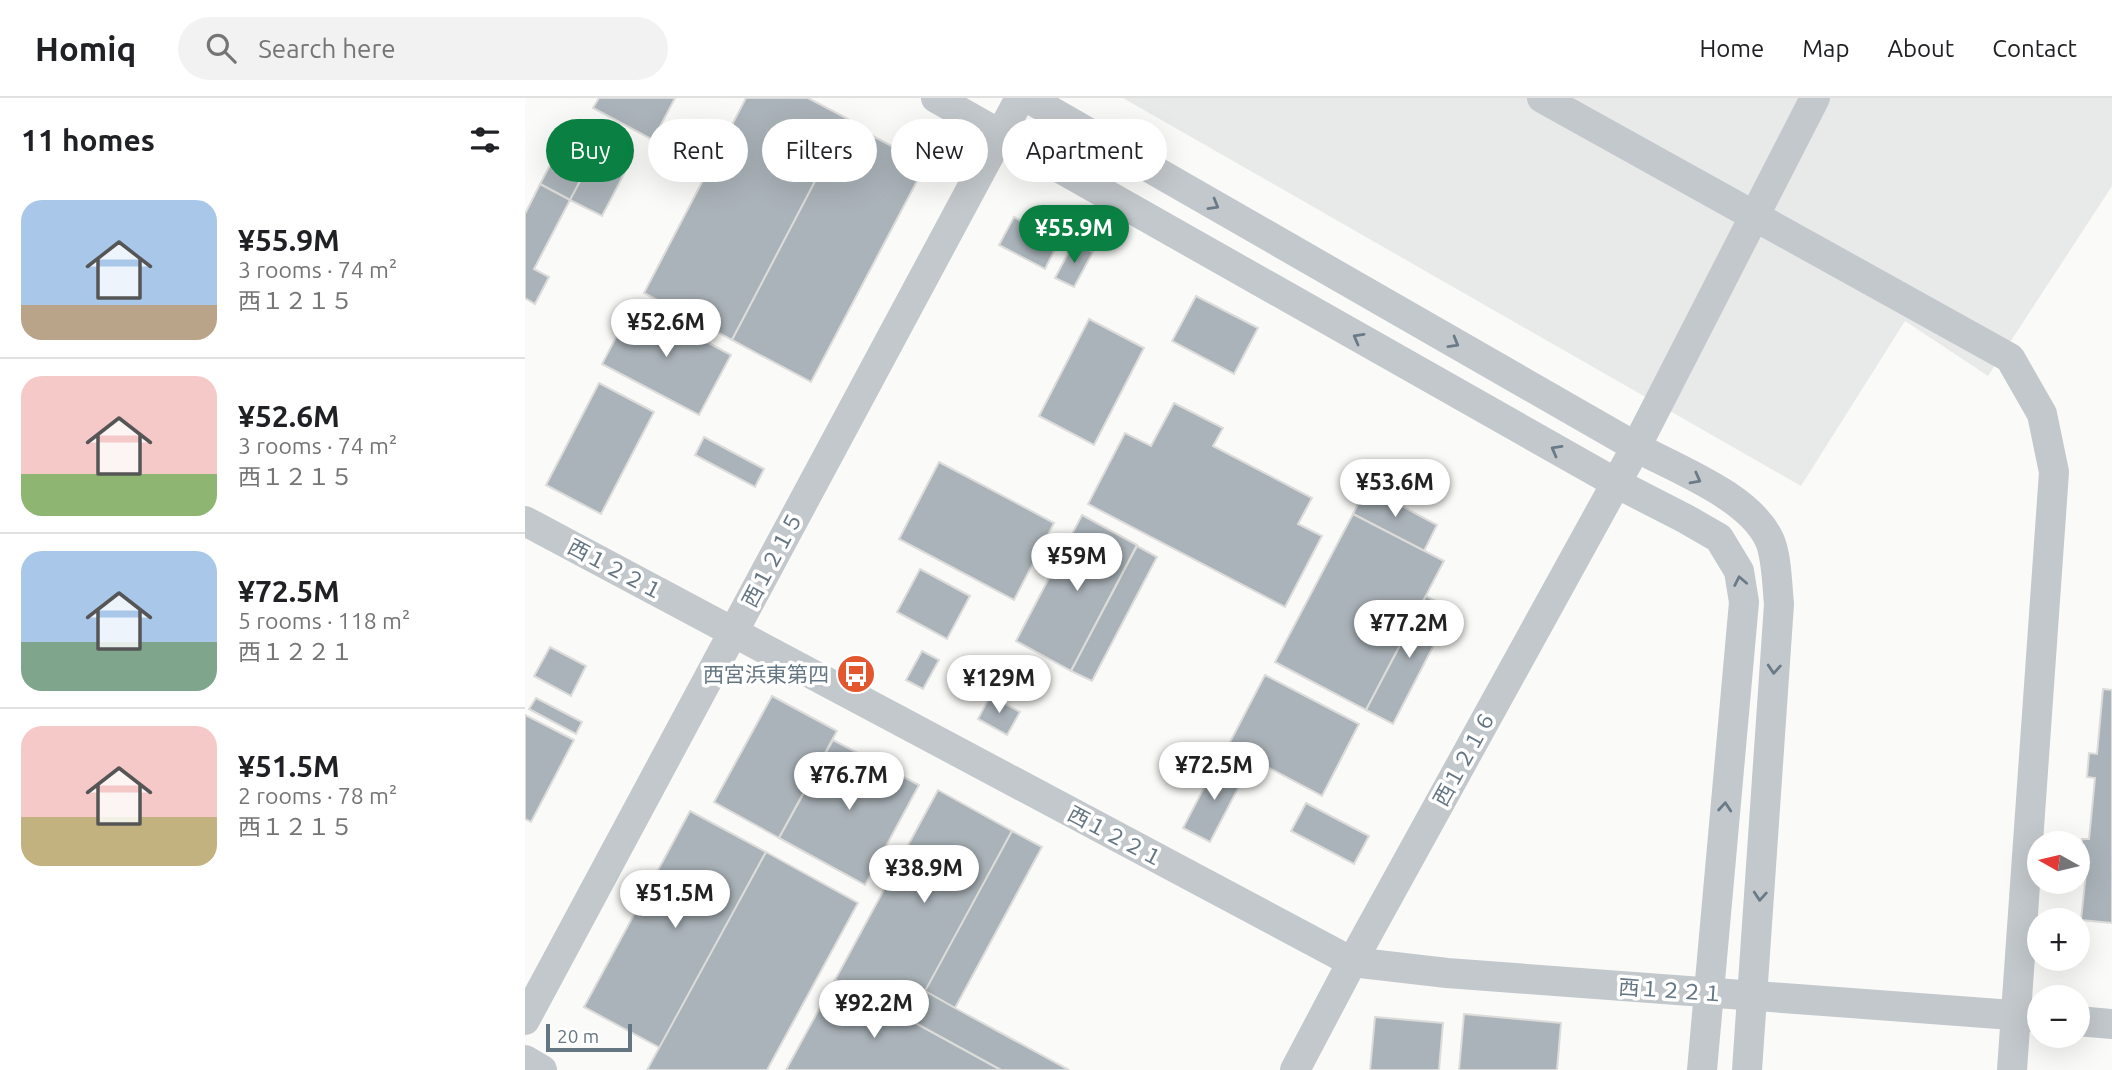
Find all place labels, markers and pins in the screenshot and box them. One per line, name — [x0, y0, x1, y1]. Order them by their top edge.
pin: ¥55.9M — [1017, 206, 1131, 265]
pin: ¥52.6M — [609, 300, 723, 359]
pin: ¥53.6M — [1338, 460, 1452, 519]
pin: ¥59M — [1036, 533, 1118, 593]
pin: ¥77.2M — [1352, 601, 1466, 660]
bus stop icon: 西宮浜東第四 — [835, 653, 877, 695]
pin: ¥129M — [950, 656, 1048, 715]
place label: 西宮浜東第四 — [703, 662, 829, 686]
pin: ¥72.5M — [1157, 742, 1271, 802]
pin: ¥76.7M — [792, 752, 906, 812]
pin: ¥38.9M — [867, 846, 981, 905]
pin: ¥51.5M — [618, 870, 732, 930]
pin: ¥92.2M — [817, 981, 931, 1040]

